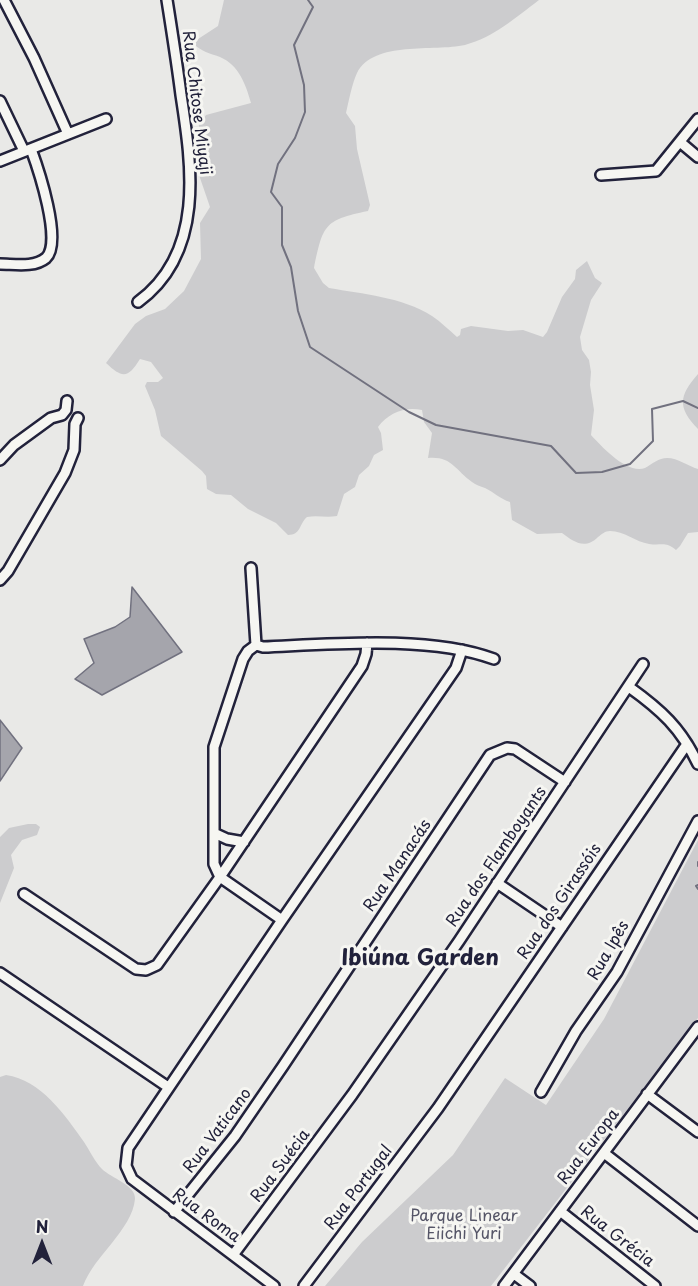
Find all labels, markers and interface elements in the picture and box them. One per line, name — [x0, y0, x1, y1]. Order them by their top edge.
street label: Rua Chitose Miyaji — [178, 30, 214, 176]
street label: Rua dos Flamboyants — [443, 783, 551, 931]
street label: Rua Manacás — [360, 816, 436, 916]
street label: Rua dos Girassóis — [514, 841, 606, 963]
street label: Rua Ipês — [584, 918, 634, 984]
district label: Ibiúna Garden — [341, 946, 499, 972]
street label: Rua Vaticano — [180, 1085, 256, 1177]
street label: Rua Europa — [554, 1105, 624, 1189]
street label: Rua Suécia — [247, 1126, 315, 1206]
street label: Rua Portugal — [321, 1142, 397, 1234]
street label: Rua Roma — [168, 1185, 244, 1247]
street label: Rua Grécia — [576, 1202, 658, 1272]
park label: Parque Linear Eiichi Yuri — [410, 1207, 518, 1245]
north arrow — [12, 1214, 72, 1274]
text: N — [36, 1214, 48, 1238]

